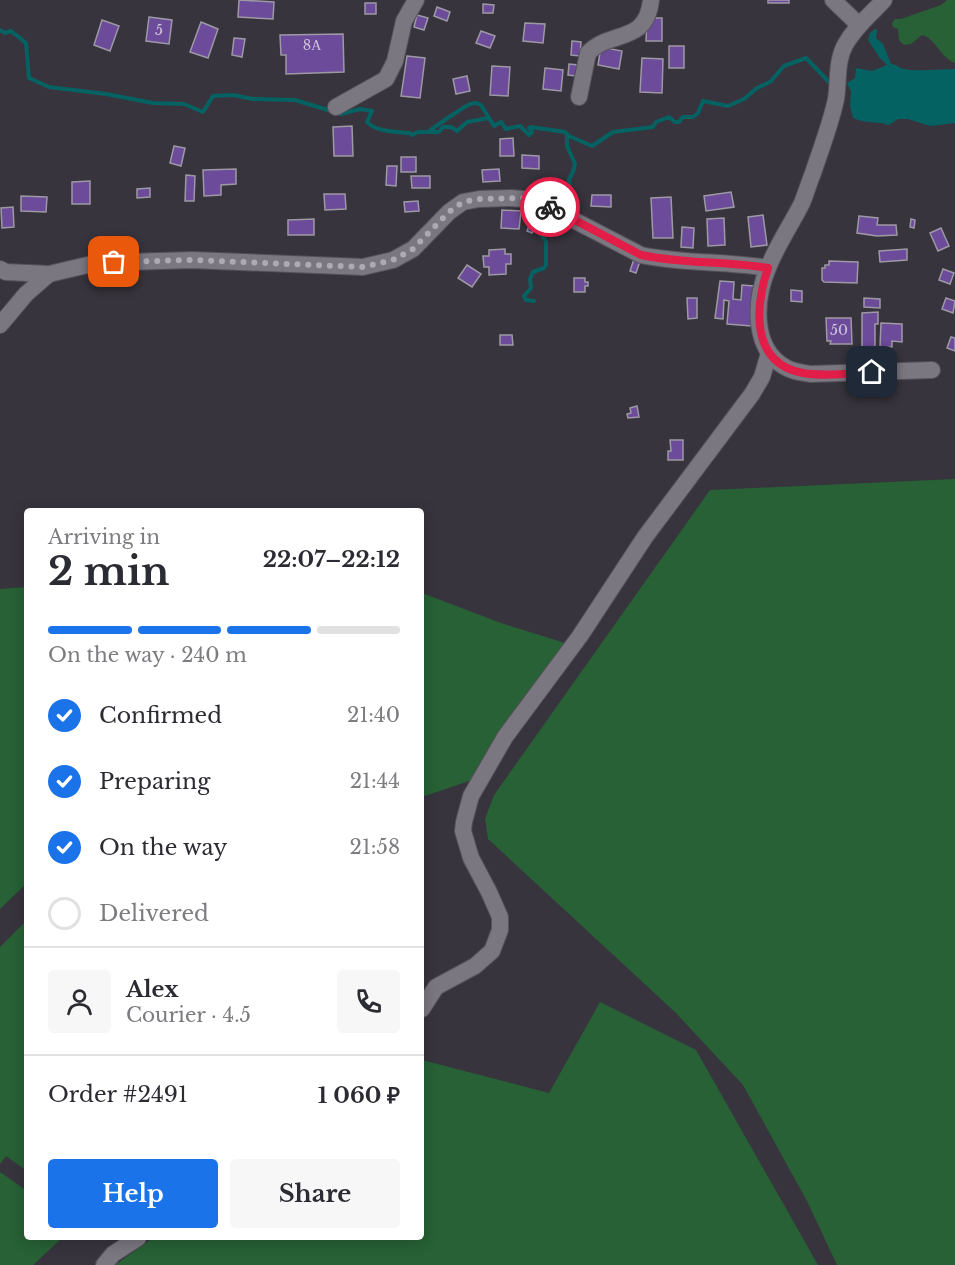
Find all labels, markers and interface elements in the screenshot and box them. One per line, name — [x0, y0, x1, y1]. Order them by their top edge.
house number: 5 — [155, 21, 163, 39]
house number: 8А — [303, 36, 322, 54]
courier — [520, 177, 580, 237]
icon: bike — [534, 191, 567, 224]
pin — [88, 236, 139, 287]
icon: bag — [97, 245, 130, 278]
house number: 50 — [830, 321, 848, 339]
pin — [846, 346, 897, 397]
icon: home — [855, 355, 888, 388]
text: Arriving in — [48, 525, 160, 549]
text: 22:07–22:12 — [263, 546, 400, 573]
text: 2 min — [48, 547, 169, 596]
text: On the way · 240 m — [48, 643, 247, 667]
icon: check — [48, 699, 81, 732]
text: Confirmed — [99, 702, 222, 729]
text: 21:40 — [347, 703, 400, 727]
icon: check — [48, 765, 81, 798]
text: Preparing — [99, 768, 210, 795]
text: 21:44 — [350, 769, 400, 793]
icon: check — [48, 831, 81, 864]
text: On the way — [99, 834, 227, 861]
text: 21:58 — [350, 835, 400, 859]
text: Delivered — [99, 900, 209, 927]
button: person — [48, 970, 111, 1033]
button: phone — [337, 970, 400, 1033]
text: Alex — [126, 976, 179, 1003]
text: Courier · 4.5 — [126, 1003, 251, 1027]
text: Order #2491 — [48, 1081, 188, 1108]
text: 1 060 ₽ — [318, 1082, 400, 1109]
button: Help — [48, 1159, 218, 1228]
button: Share — [230, 1159, 400, 1228]

